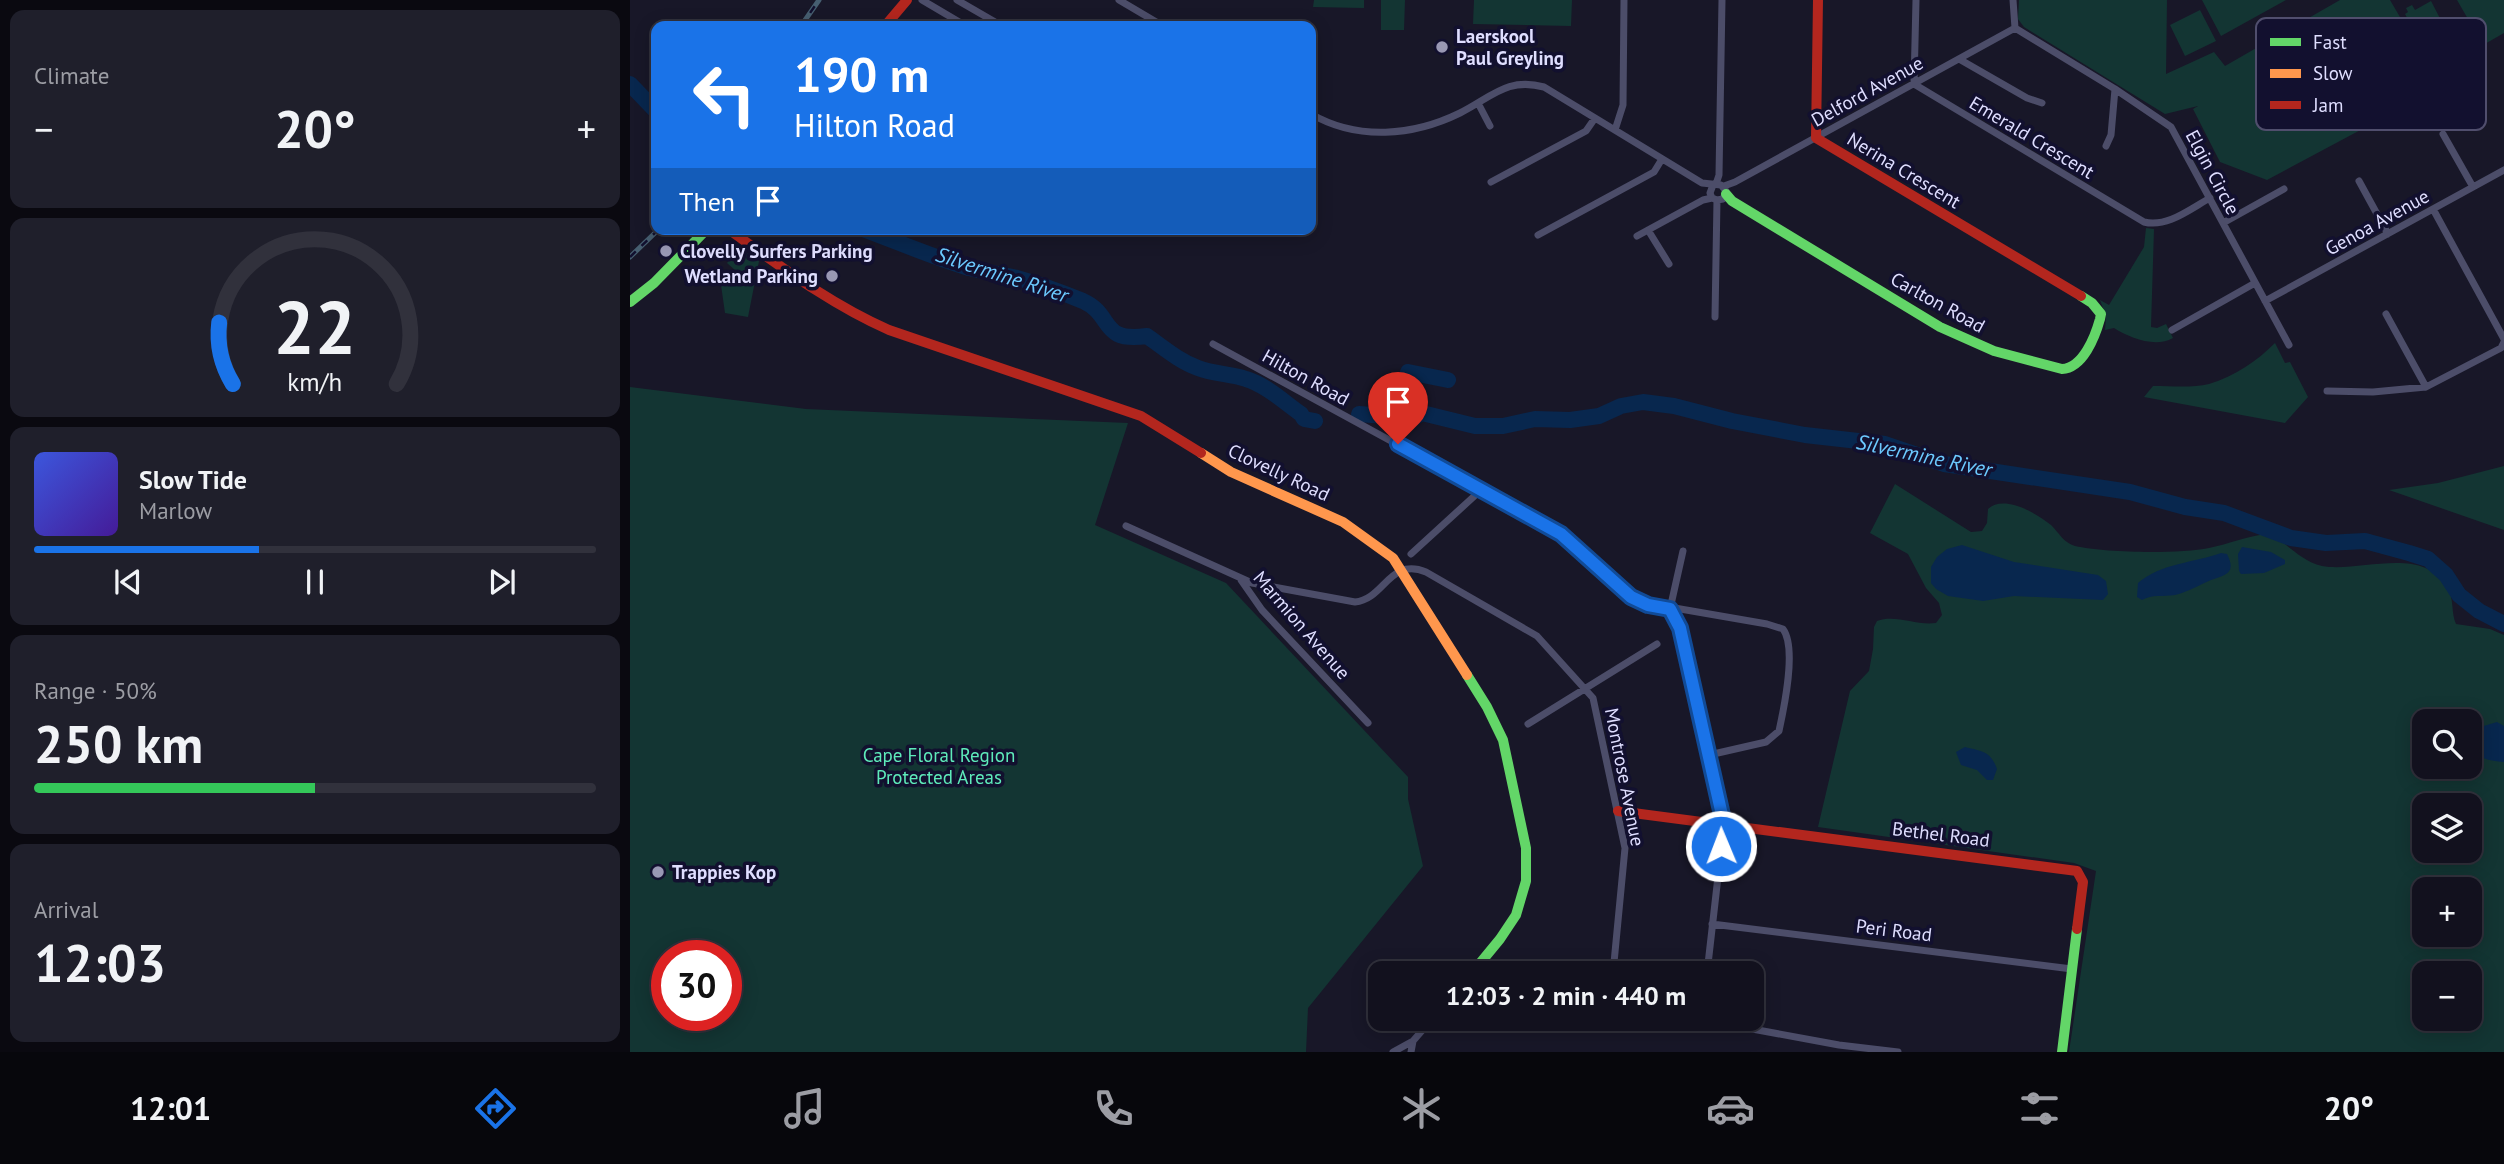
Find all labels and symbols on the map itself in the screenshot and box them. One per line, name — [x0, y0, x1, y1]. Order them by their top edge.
legend — [2256, 18, 2486, 130]
place label: Laerskool Paul Greyling — [1456, 24, 1564, 70]
text: Fast — [2313, 30, 2347, 54]
marker: Laerskool Paul Greyling — [1434, 39, 1450, 55]
street label: Delford Avenue — [1807, 50, 1927, 132]
text: Slow — [2313, 61, 2353, 85]
street label: Emerald Crescent — [1965, 90, 2099, 184]
text: Jam — [2312, 93, 2343, 117]
street label: Elgin Circle — [2181, 125, 2245, 219]
street label: Nerina Crescent — [1843, 127, 1966, 214]
street label: Genoa Avenue — [2321, 184, 2433, 260]
place label: Clovelly Surfers Parking — [680, 239, 873, 263]
water label: Silvermine River — [933, 240, 1074, 309]
marker: Clovelly Surfers Parking — [658, 243, 674, 259]
place label: Wetland Parking — [685, 264, 818, 288]
street label: Carlton Road — [1887, 266, 1989, 338]
marker: Wetland Parking — [824, 268, 840, 284]
street label: Hilton Road — [1258, 343, 1354, 411]
pin — [1368, 372, 1428, 444]
water label: Silvermine River — [1854, 428, 1996, 483]
street label: Clovelly Road — [1224, 438, 1334, 506]
street label: Marmion Avenue — [1248, 566, 1356, 684]
street label: Montrose Avenue — [1600, 706, 1650, 848]
park label: Cape Floral Region Protected Areas — [863, 743, 1015, 789]
position arrow — [1684, 809, 1758, 883]
street label: Bethel Road — [1891, 816, 1991, 852]
place label: Trappies Kop — [672, 860, 776, 884]
marker: Trappies Kop — [650, 864, 666, 880]
street label: Peri Road — [1855, 913, 1933, 947]
speed limit sign: 30 — [651, 940, 742, 1031]

